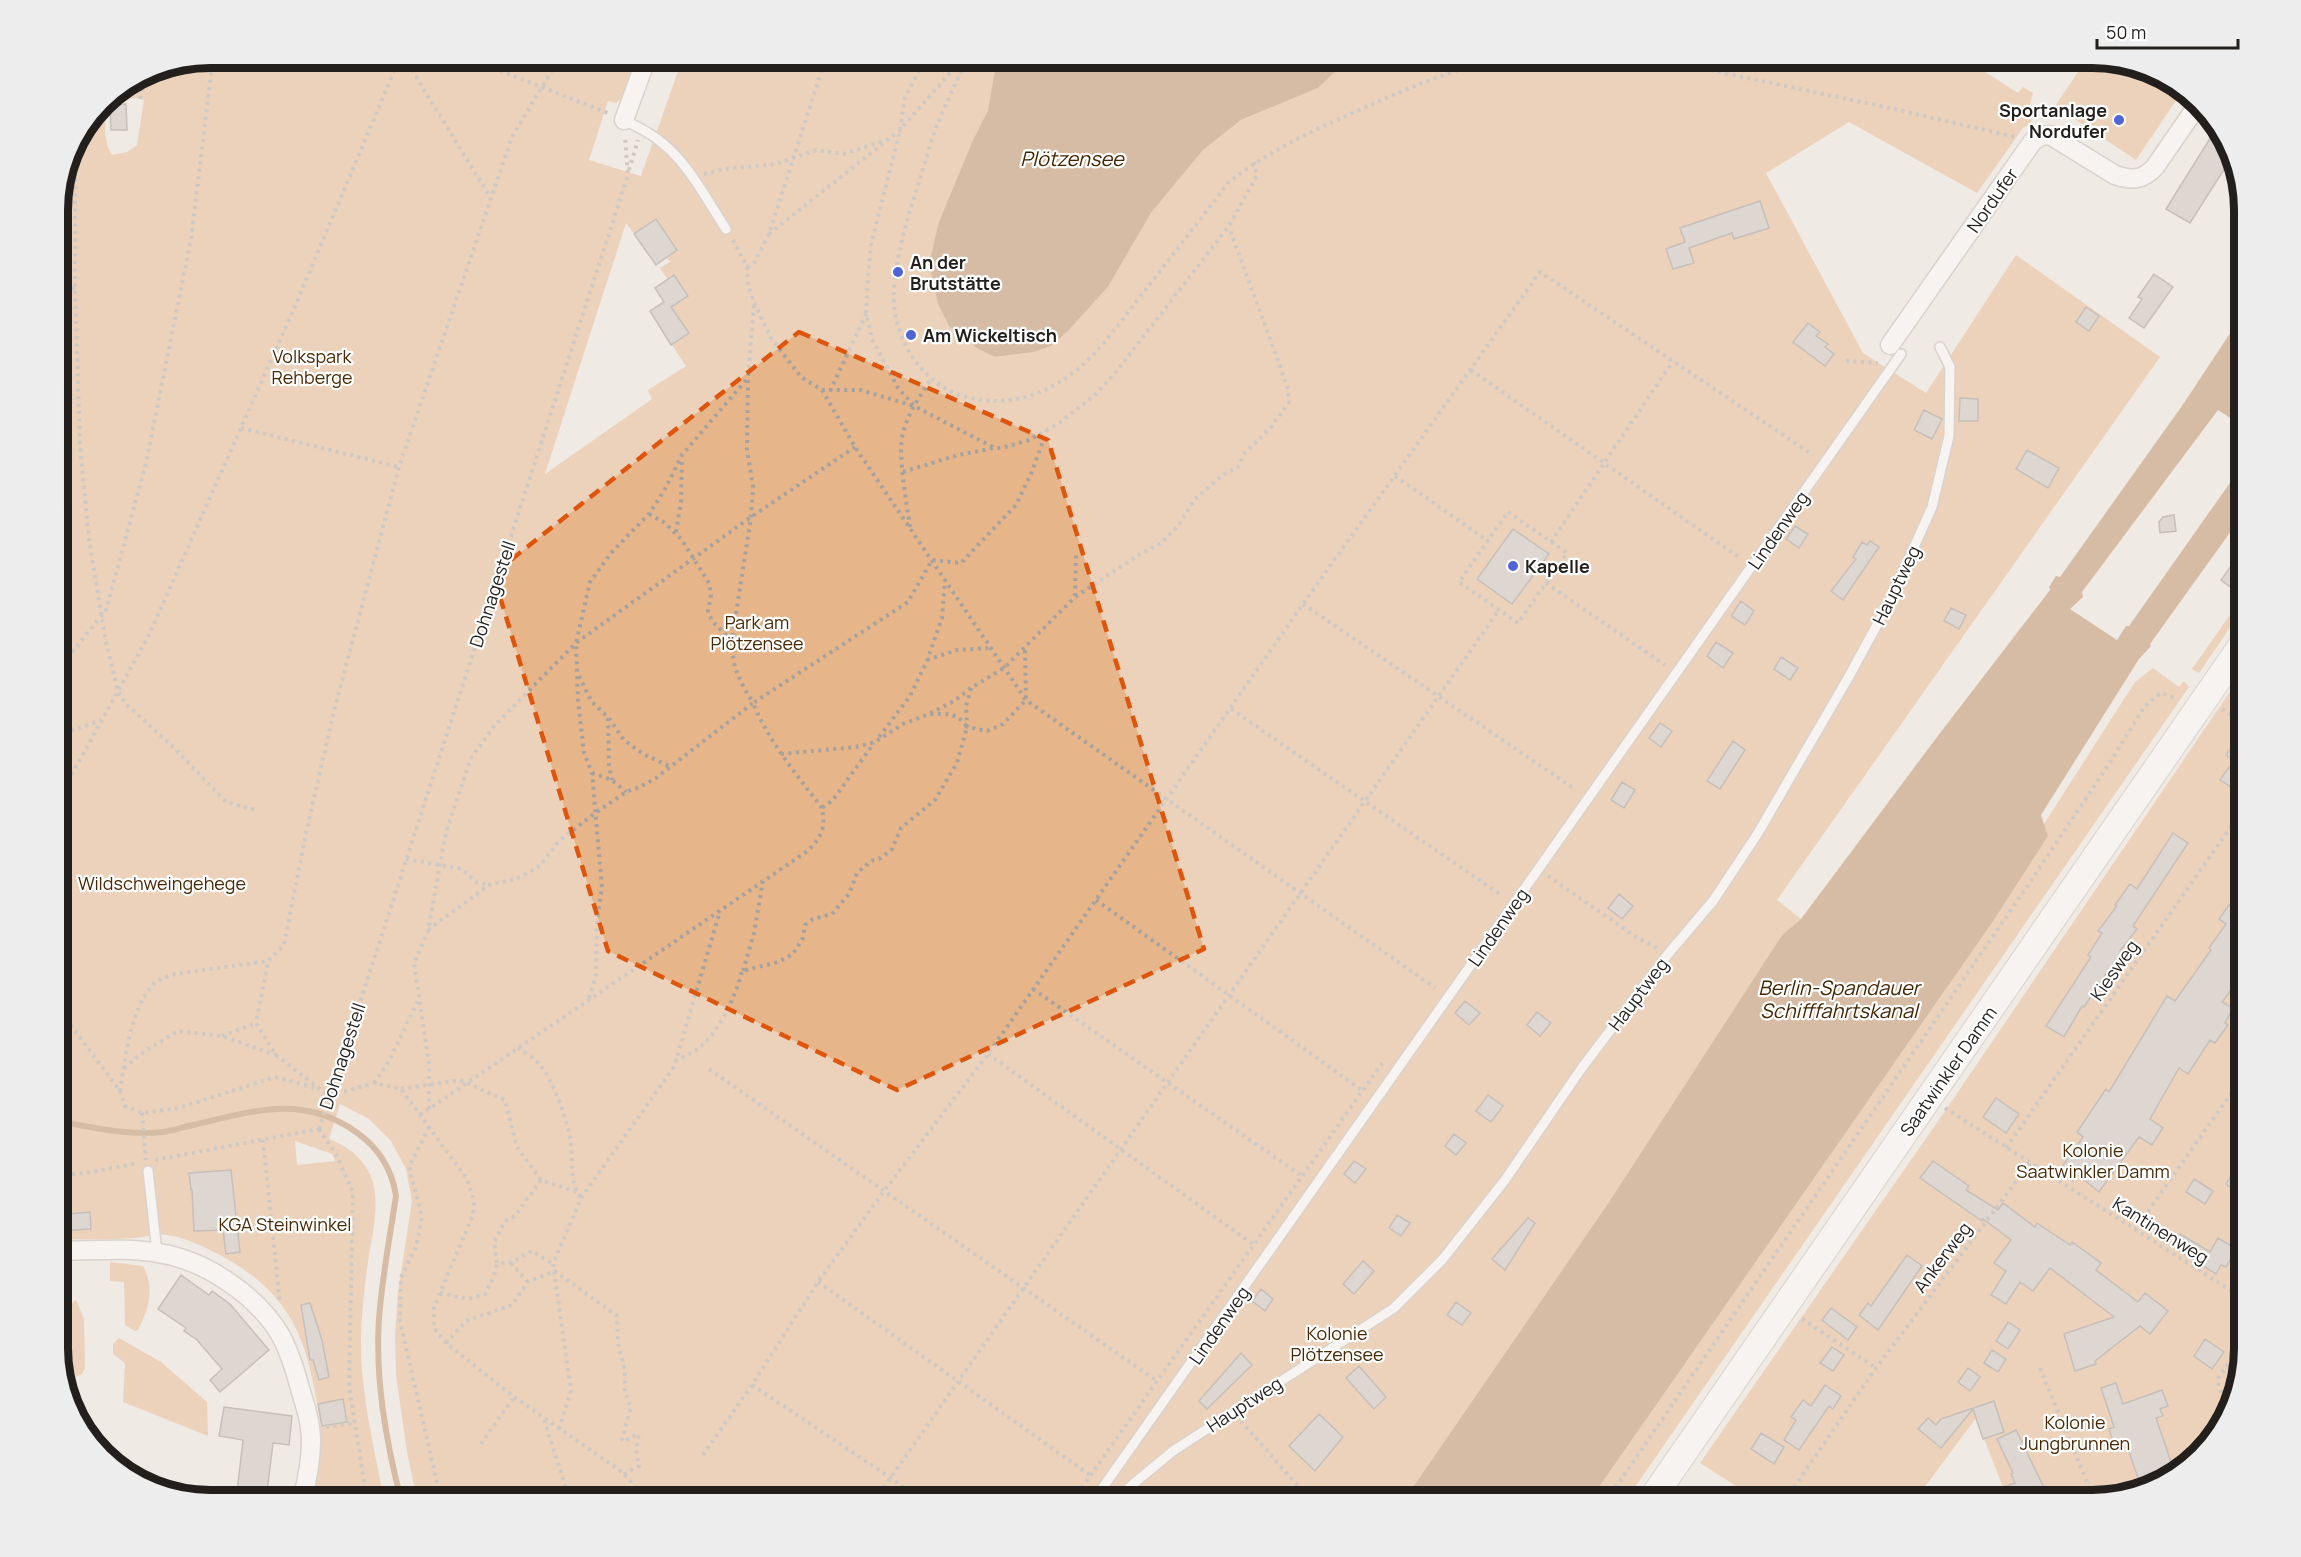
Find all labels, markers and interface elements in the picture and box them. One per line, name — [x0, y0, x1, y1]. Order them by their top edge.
scale bar — [2097, 12, 2238, 50]
text: 50 m — [2106, 20, 2146, 44]
place label: Sportanlage Nordufer — [1999, 98, 2107, 143]
marker: Sportanlage Nordufer — [2112, 113, 2126, 127]
water label: Plötzensee — [1020, 145, 1125, 172]
street label: Nordufer — [1961, 163, 2023, 237]
place label: An der Brutstätte — [910, 250, 1001, 295]
marker: An der Brutstätte — [891, 265, 905, 279]
place label: Am Wickeltisch — [923, 323, 1057, 347]
marker: Am Wickeltisch — [904, 328, 918, 342]
park label: Volkspark Rehberge — [271, 344, 353, 389]
street label: Lindenweg — [1742, 486, 1814, 574]
street label: Dohnagestell — [464, 538, 520, 650]
street label: Hauptweg — [1866, 541, 1926, 629]
place label: Kapelle — [1525, 554, 1590, 578]
marker: Kapelle — [1506, 559, 1520, 573]
park label: Park am Plötzensee — [710, 610, 804, 655]
park label: Wildschweingehege — [78, 871, 246, 895]
street label: Lindenweg — [1462, 883, 1534, 971]
street label: Kiesweg — [2084, 935, 2144, 1005]
street label: Hauptweg — [1603, 953, 1673, 1035]
water label: Berlin-Spandauer Schifffahrtskanal — [1758, 974, 1923, 1024]
street label: Dohnagestell — [314, 1000, 370, 1112]
street label: Saatwinkler Damm — [1894, 1001, 2002, 1141]
park label: Kolonie Saatwinkler Damm — [2016, 1138, 2170, 1183]
street label: Kantinenweg — [2108, 1191, 2214, 1269]
park label: KGA Steinwinkel — [219, 1212, 351, 1236]
street label: Ankerweg — [1908, 1217, 1976, 1297]
street label: Lindenweg — [1183, 1281, 1255, 1369]
park label: Kolonie Plötzensee — [1290, 1321, 1384, 1366]
street label: Hauptweg — [1202, 1371, 1286, 1437]
park label: Kolonie Jungbrunnen — [2020, 1410, 2130, 1455]

